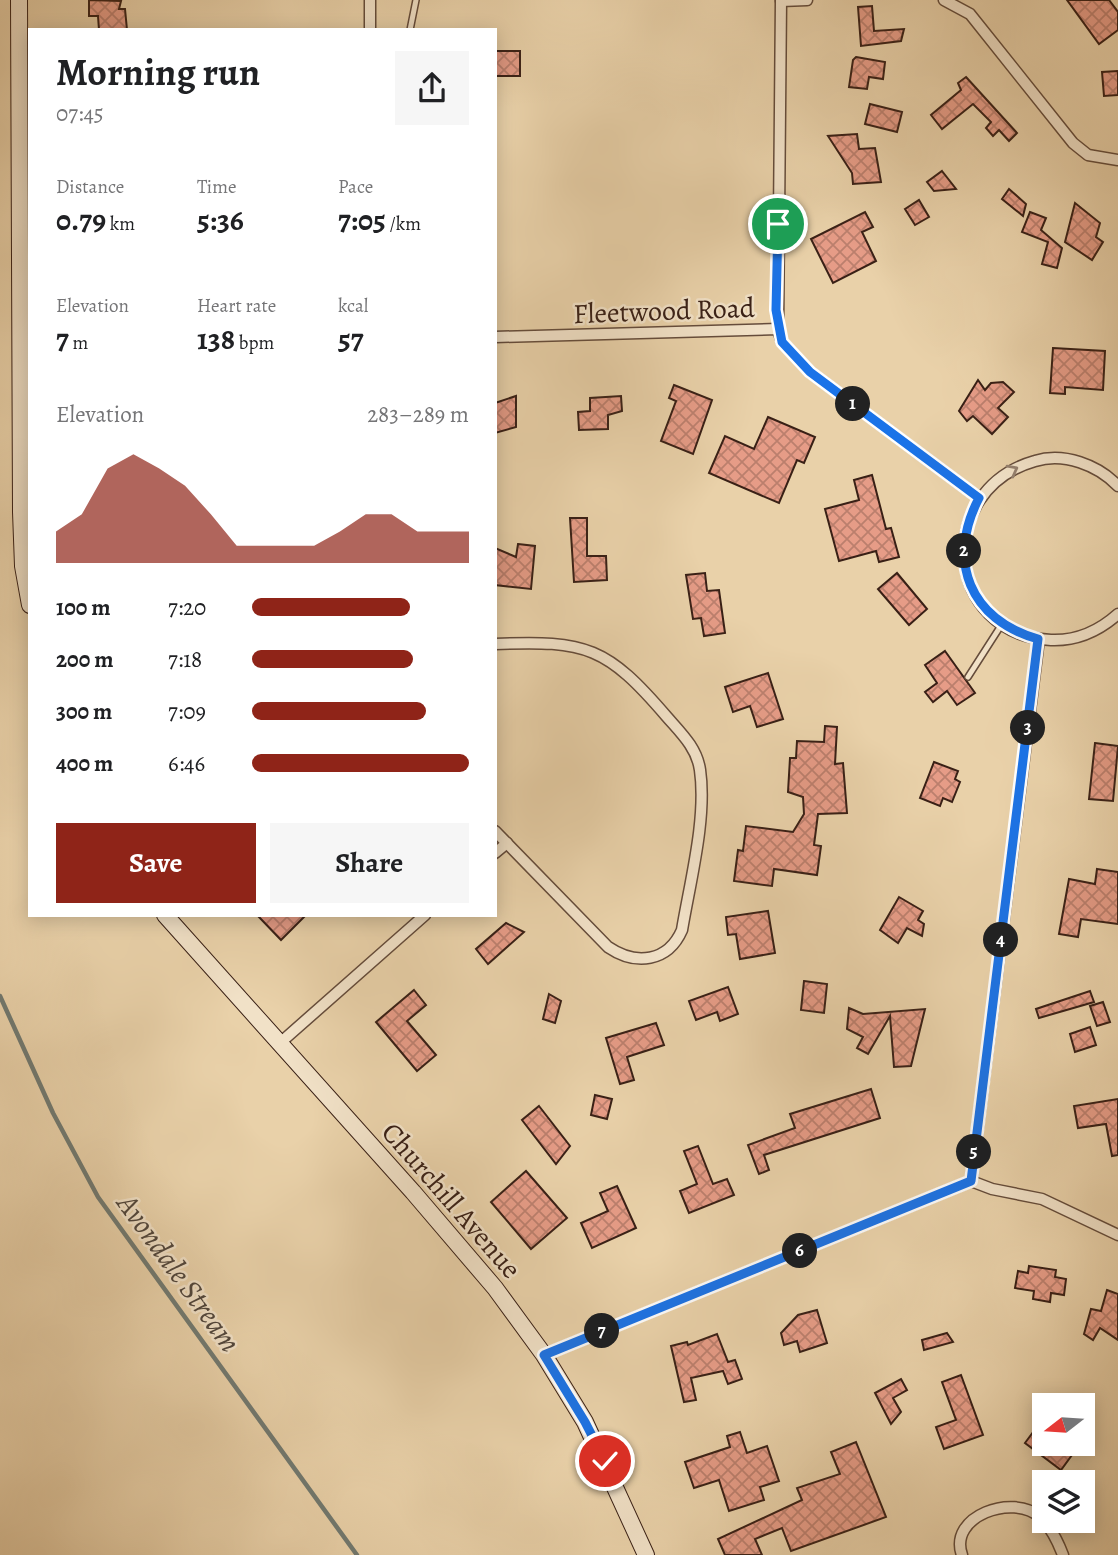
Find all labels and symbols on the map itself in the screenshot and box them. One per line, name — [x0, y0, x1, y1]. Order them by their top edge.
pin — [748, 194, 808, 254]
street label: Fleetwood Road — [573, 289, 756, 333]
pin: 1 — [836, 386, 870, 422]
one-way arrow — [1005, 465, 1018, 478]
pin: 2 — [946, 534, 982, 568]
pin: 3 — [1010, 710, 1046, 746]
pin: 4 — [984, 922, 1018, 958]
street label: Churchill Avenue — [373, 1114, 530, 1287]
pin: 5 — [956, 1134, 992, 1170]
water label: Avondale Stream — [107, 1184, 250, 1360]
pin: 6 — [782, 1234, 818, 1268]
pin: 7 — [584, 1314, 620, 1348]
north arrow — [1032, 1393, 1096, 1456]
pin — [575, 1431, 635, 1491]

